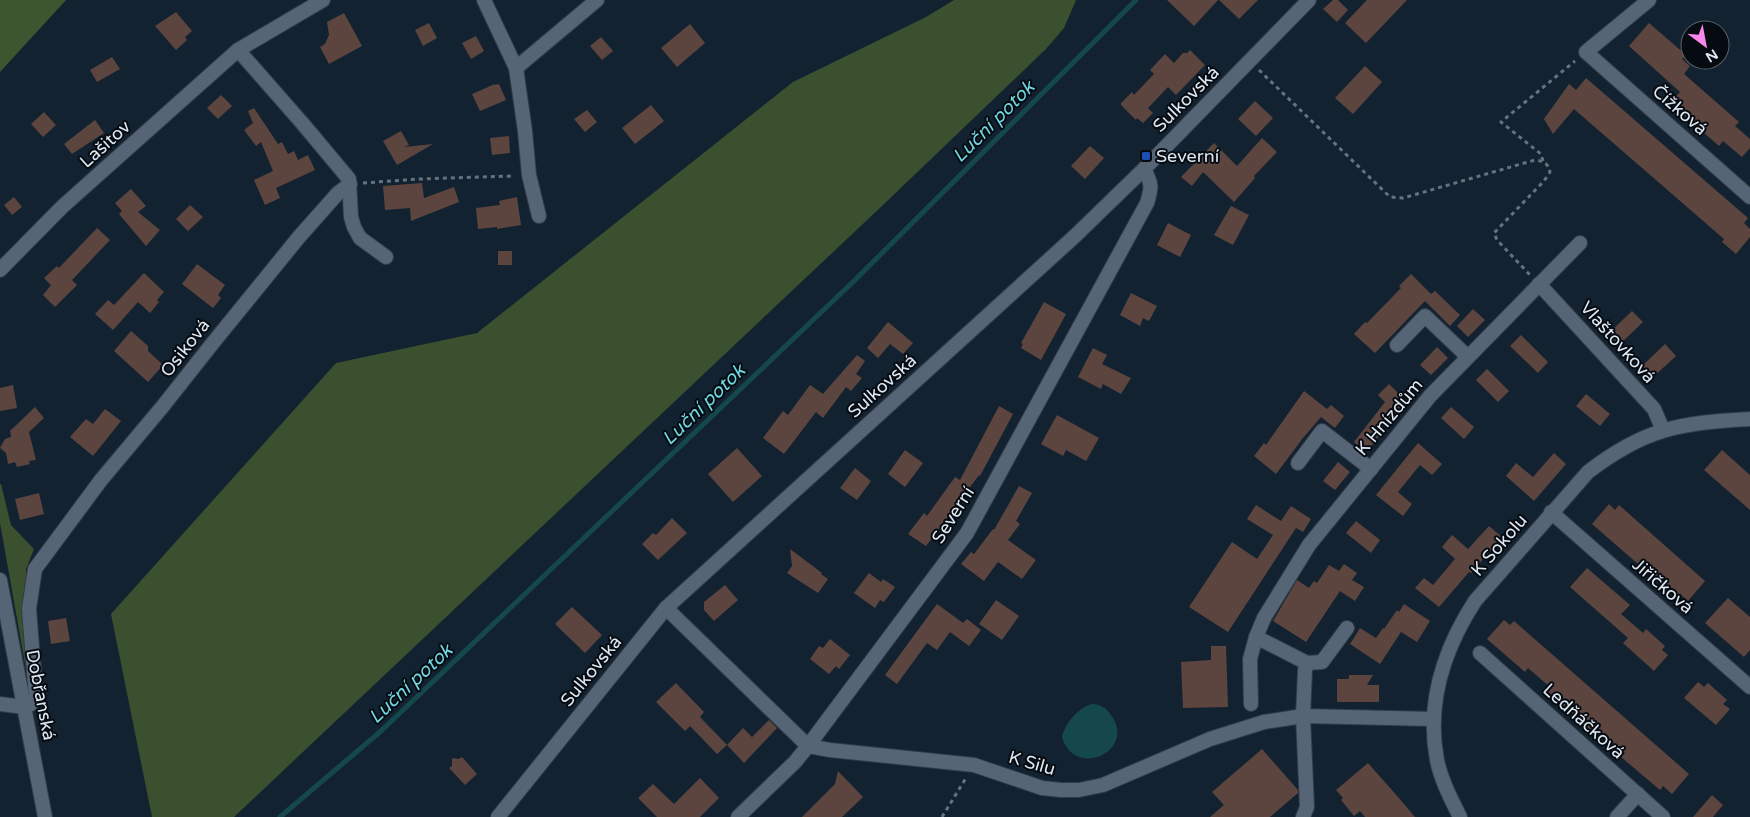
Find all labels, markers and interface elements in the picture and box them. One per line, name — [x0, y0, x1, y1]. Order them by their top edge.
north arrow — [1680, 20, 1730, 70]
text: N — [1702, 45, 1721, 66]
street label: Sulkovská — [1148, 61, 1224, 137]
water label: Luční potok — [948, 75, 1040, 167]
street label: Čížková — [1648, 80, 1712, 140]
street label: Lašitov — [75, 115, 135, 172]
place label: Severní — [1156, 145, 1220, 167]
marker: Severní — [1140, 150, 1152, 162]
street label: Vlaštovková — [1575, 297, 1661, 387]
street label: Osiková — [156, 315, 214, 381]
street label: Sulkovská — [843, 349, 921, 423]
water label: Luční potok — [658, 359, 751, 450]
street label: K Hnízdům — [1351, 374, 1427, 460]
street label: Severní — [927, 482, 979, 548]
street label: K Sokolu — [1466, 510, 1532, 580]
street label: Jiřičková — [1628, 553, 1698, 619]
street label: Sulkovská — [556, 631, 626, 711]
water label: Luční potok — [364, 638, 458, 728]
street label: Dobřanská — [21, 648, 61, 742]
street label: Ledňáčková — [1539, 678, 1629, 764]
street label: K Silu — [1006, 746, 1058, 780]

